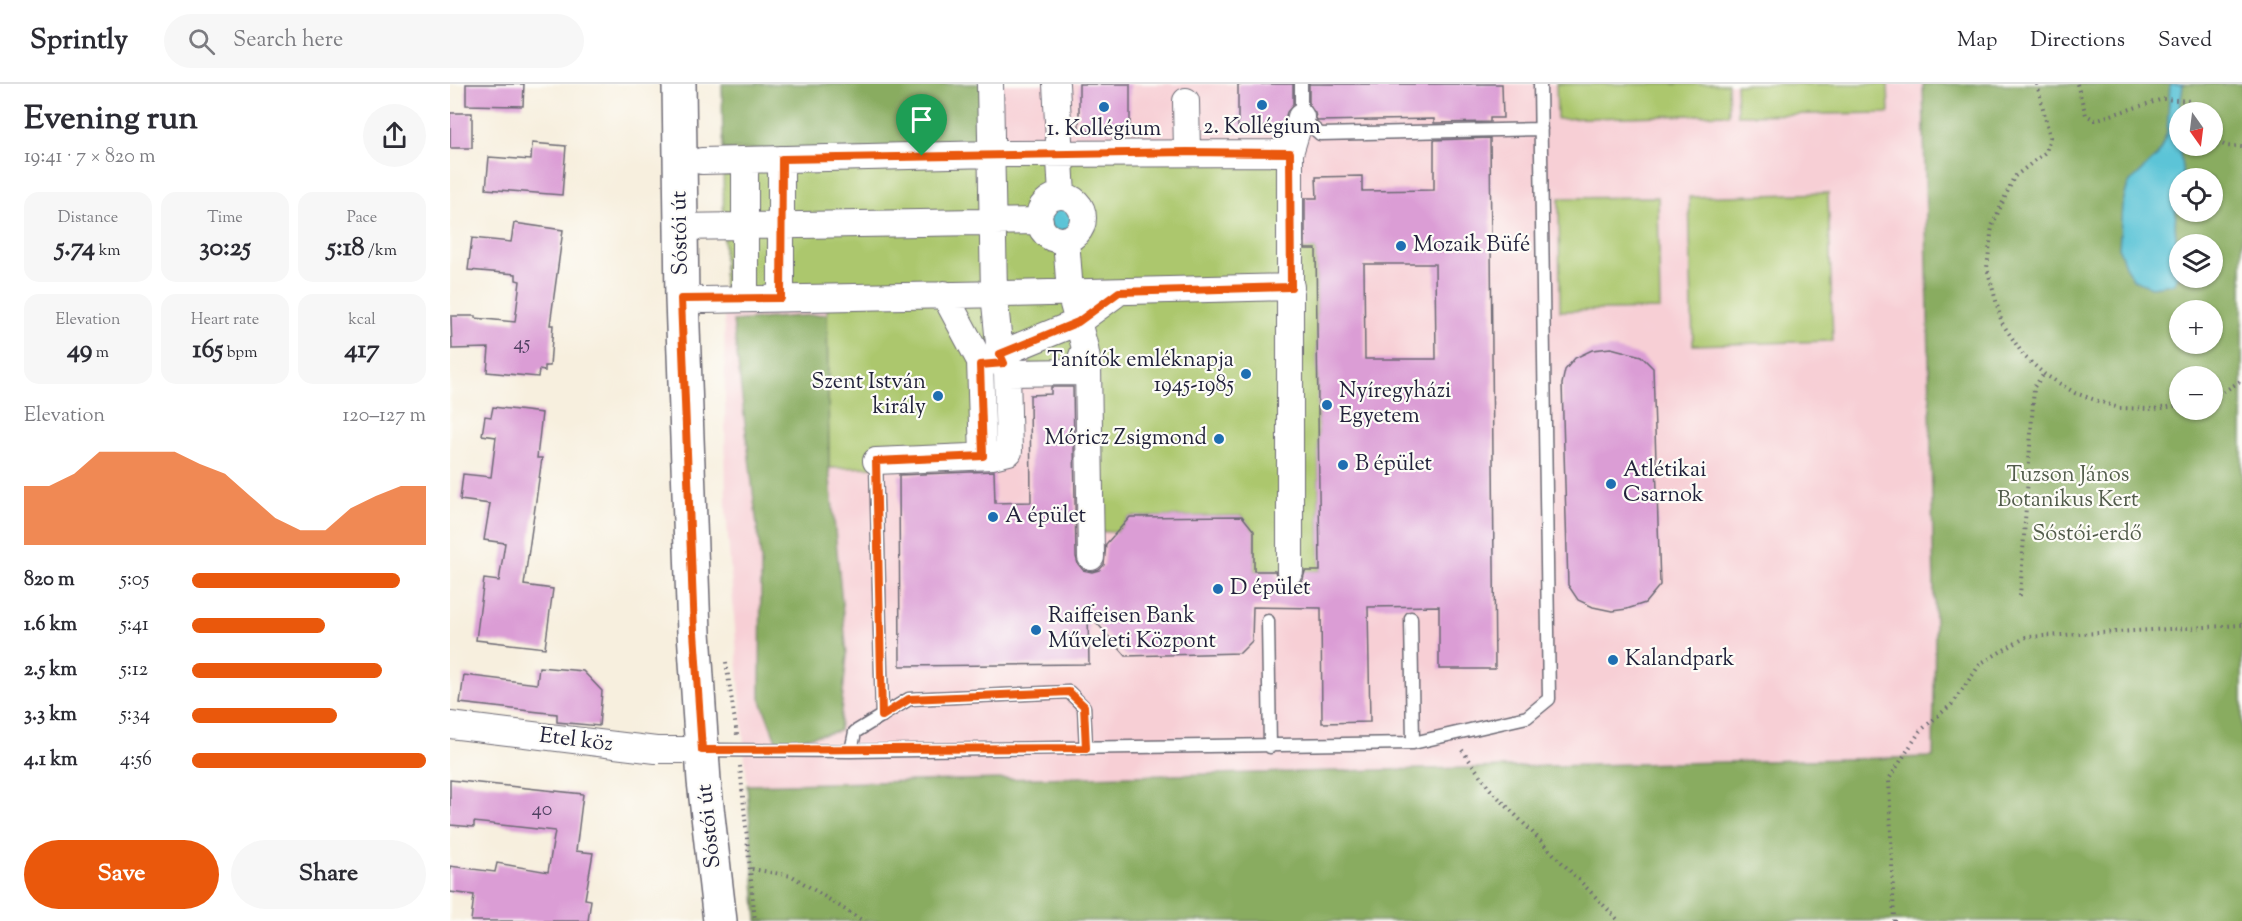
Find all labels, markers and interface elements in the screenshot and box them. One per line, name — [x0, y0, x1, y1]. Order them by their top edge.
search box — [164, 14, 584, 68]
text: Sprintly — [30, 21, 128, 61]
icon: search — [185, 25, 218, 58]
text: Search here — [233, 25, 343, 57]
text: Map — [1957, 26, 1997, 56]
text: Directions — [2030, 26, 2125, 56]
text: Saved — [2158, 26, 2212, 56]
pin — [896, 94, 947, 156]
text: Evening run — [24, 96, 198, 144]
marker: 2. Kollégium — [1255, 98, 1269, 112]
marker: 1. Kollégium — [1097, 100, 1111, 114]
north arrow — [2169, 102, 2223, 156]
map controls — [2169, 102, 2223, 420]
icon: arrive — [905, 103, 938, 136]
button: share — [363, 104, 426, 167]
place label: 2. Kollégium — [1203, 112, 1321, 144]
place label: 1. Kollégium — [1047, 114, 1161, 146]
text: 19:41 · 7 × 820 m — [24, 143, 156, 172]
button: locate — [2169, 168, 2223, 222]
street label: Sóstói út — [664, 190, 698, 276]
text: Distance — [58, 207, 118, 230]
text: Time — [207, 207, 243, 230]
text: Pace — [347, 207, 377, 230]
text: 5.74 — [55, 230, 95, 267]
text: 30:25 — [199, 230, 251, 267]
text: 5:18 — [327, 230, 365, 267]
place label: Mozaik Büfé — [1413, 230, 1530, 262]
button: layers — [2169, 234, 2223, 288]
marker: Mozaik Büfé — [1394, 239, 1408, 253]
text: km — [95, 240, 121, 263]
text: /km — [365, 240, 397, 263]
button: + — [2169, 300, 2223, 354]
text: Elevation — [56, 309, 120, 332]
text: Heart rate — [191, 309, 259, 332]
text: kcal — [348, 309, 376, 332]
house number: 45 — [514, 330, 531, 359]
text: 49 — [67, 332, 92, 369]
text: 165 — [193, 332, 223, 369]
text: 417 — [345, 332, 379, 369]
text: m — [92, 342, 109, 365]
text: bpm — [223, 342, 257, 365]
place label: Tanítók emléknapja 1945-1985 — [1047, 345, 1234, 402]
button: − — [2169, 366, 2223, 420]
place label: Szent István király — [811, 367, 926, 424]
marker: Tanítók emléknapja 1945-1985 — [1239, 367, 1253, 381]
place label: Nyíregyházi Egyetem — [1339, 376, 1451, 433]
marker: Szent István király — [931, 389, 945, 403]
marker: Nyíregyházi Egyetem — [1320, 398, 1334, 412]
text: Elevation — [24, 402, 105, 431]
text: 120–127 m — [342, 402, 426, 431]
place label: Móricz Zsigmond — [1045, 423, 1207, 455]
marker: Móricz Zsigmond — [1212, 432, 1226, 446]
place label: B épület — [1355, 449, 1433, 481]
place label: Atlétikai Csarnok — [1623, 455, 1706, 512]
marker: B épület — [1336, 458, 1350, 472]
park label: Tuzson János Botanikus Kert — [1997, 460, 2139, 517]
marker: Atlétikai Csarnok — [1604, 477, 1618, 491]
place label: A épület — [1005, 501, 1087, 533]
marker: A épület — [986, 510, 1000, 524]
park label: Sóstói-erdő — [2032, 519, 2142, 551]
text: 820 m — [24, 566, 75, 595]
text: 5:05 — [120, 566, 149, 595]
place label: D épület — [1230, 573, 1311, 605]
marker: D épület — [1211, 582, 1225, 596]
place label: Raiffeisen Bank Műveleti Központ — [1048, 601, 1216, 658]
text: 1.6 km — [24, 611, 77, 640]
text: 5:41 — [120, 611, 149, 640]
marker: Raiffeisen Bank Műveleti Központ — [1029, 623, 1043, 637]
place label: Kalandpark — [1625, 644, 1735, 676]
marker: Kalandpark — [1606, 653, 1620, 667]
text: 2.5 km — [24, 656, 77, 685]
text: 5:12 — [120, 656, 148, 685]
text: 3.3 km — [24, 701, 77, 730]
text: 5:34 — [120, 701, 150, 730]
street label: Etel köz — [537, 721, 615, 761]
text: 4.1 km — [24, 746, 78, 775]
text: 4:56 — [120, 746, 152, 775]
street label: Sóstói út — [690, 782, 730, 870]
house number: 40 — [532, 796, 552, 825]
button: Save — [24, 840, 219, 909]
button: Share — [231, 840, 426, 909]

